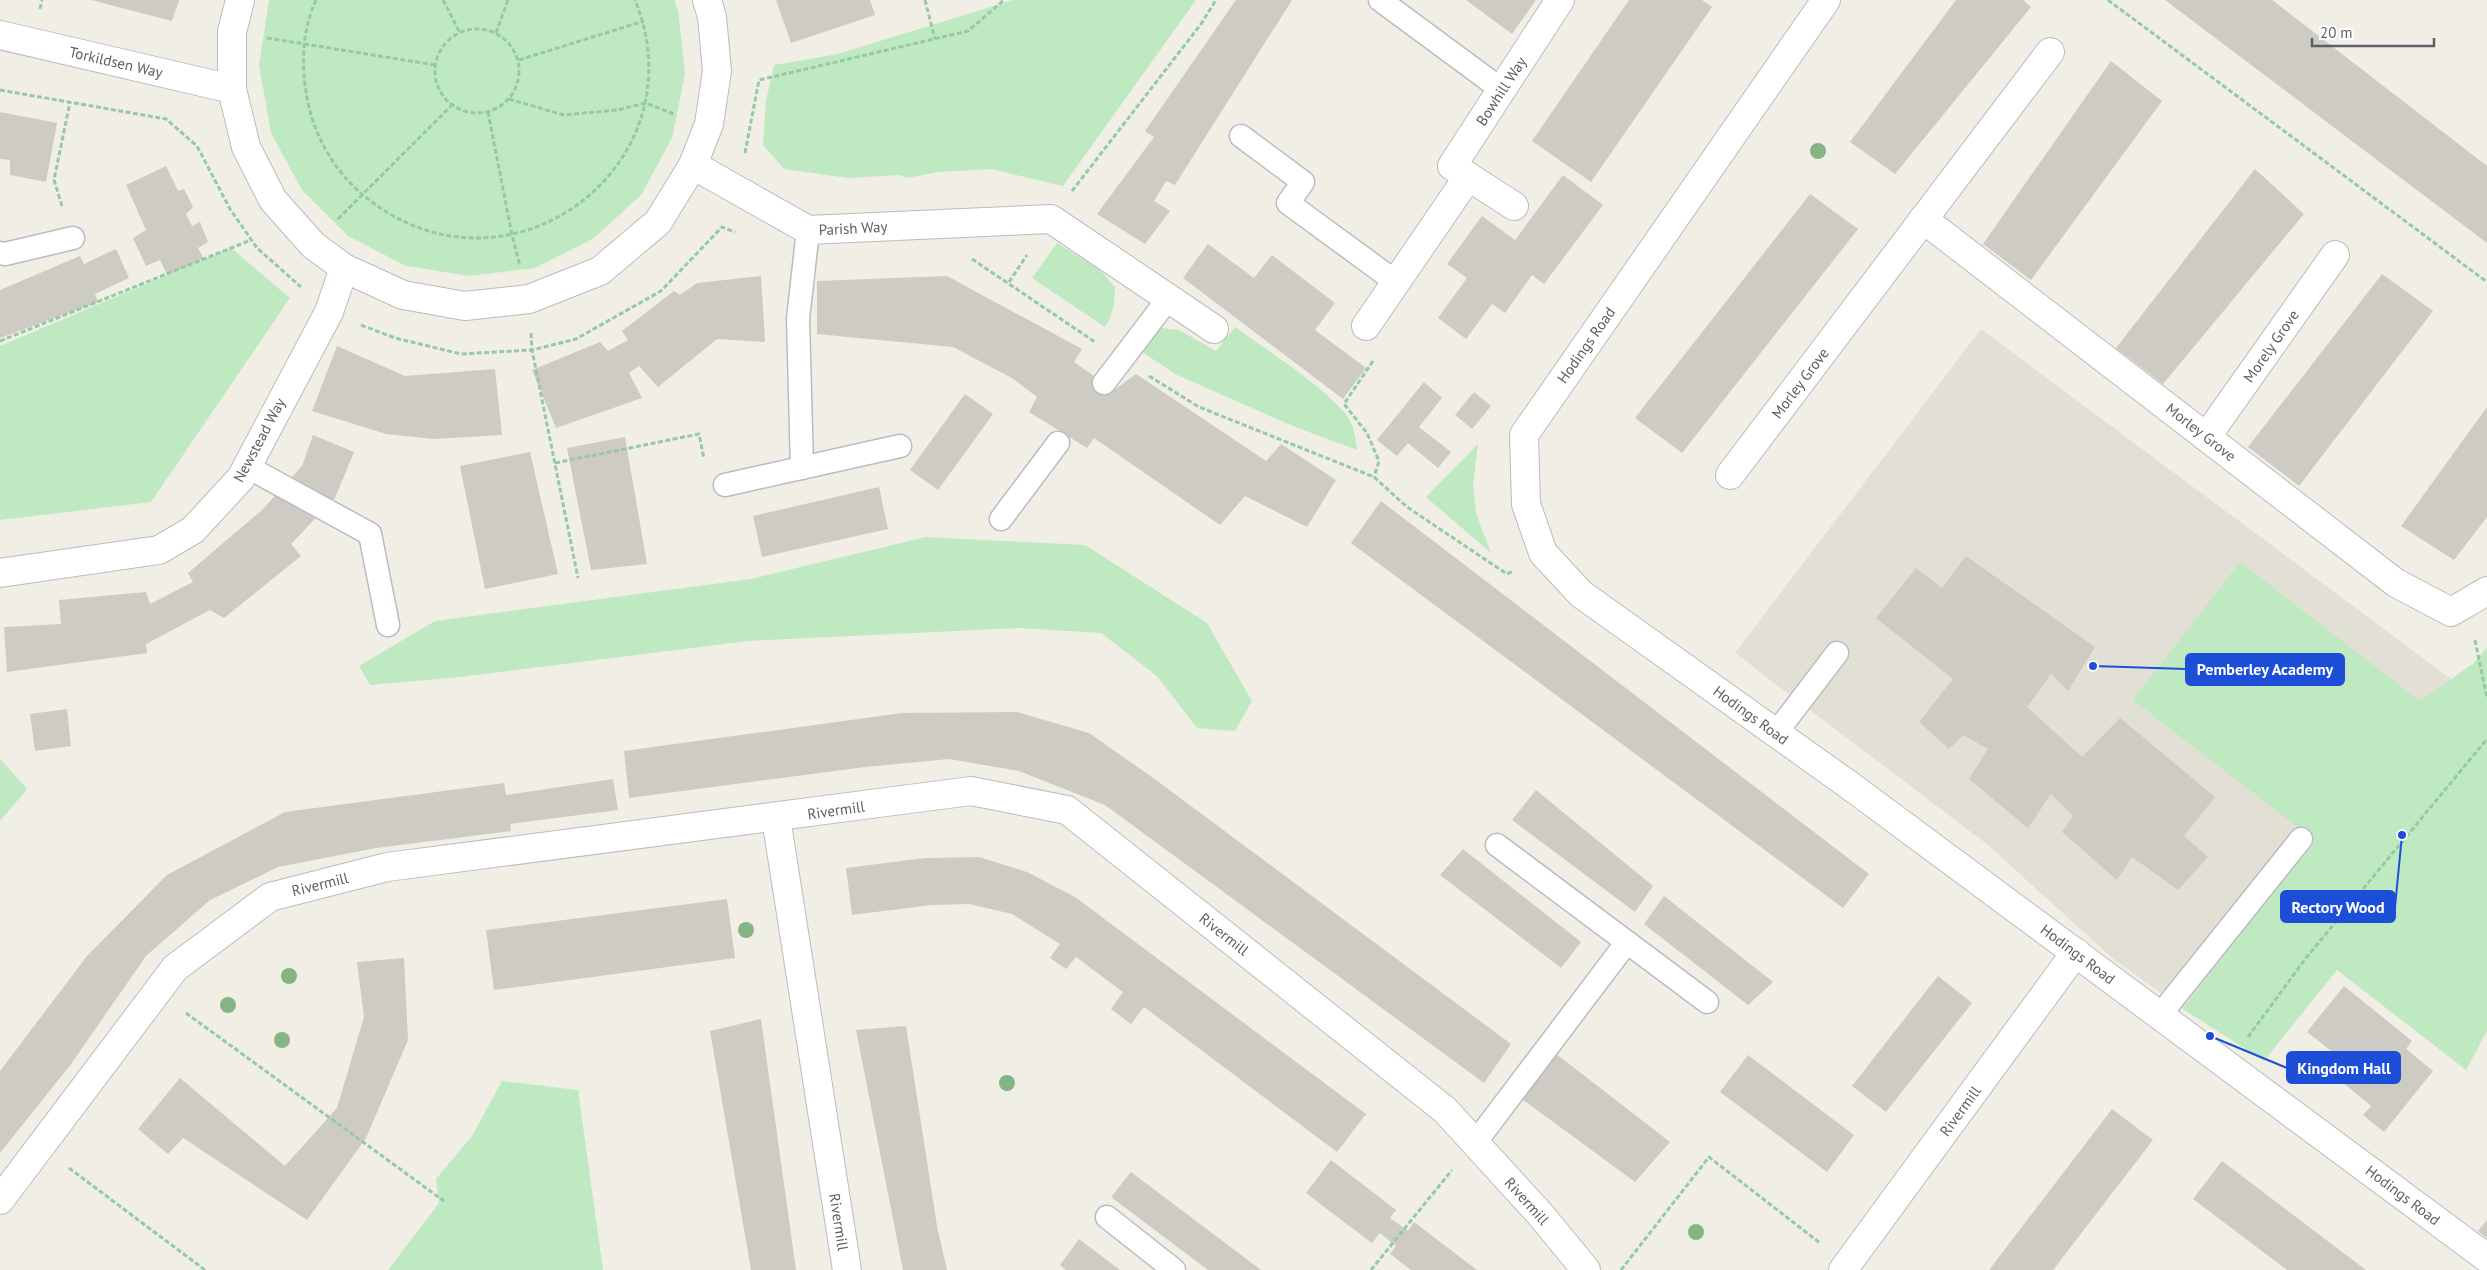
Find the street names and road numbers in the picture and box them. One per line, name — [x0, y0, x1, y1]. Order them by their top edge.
street label: Torkildsen Way — [67, 42, 165, 82]
street label: Bowhill Way — [1472, 53, 1530, 129]
street label: Parish Way — [818, 217, 888, 239]
street label: Hodings Road — [1553, 303, 1619, 387]
street label: Morely Grove — [2239, 306, 2303, 386]
street label: Morley Grove — [1767, 344, 1833, 422]
street label: Newstead Way — [229, 395, 289, 485]
street label: Morley Grove — [2162, 399, 2240, 465]
street label: Hodings Road — [1710, 681, 1792, 749]
street label: Rivermill — [806, 796, 866, 823]
street label: Rivermill — [290, 868, 351, 900]
street label: Rivermill — [1195, 909, 1253, 960]
street label: Hodings Road — [2037, 920, 2119, 988]
street label: Rivermill — [1935, 1082, 1985, 1140]
street label: Hodings Road — [2362, 1161, 2444, 1229]
street label: Rivermill — [1501, 1173, 1554, 1229]
street label: Rivermill — [825, 1192, 853, 1253]

